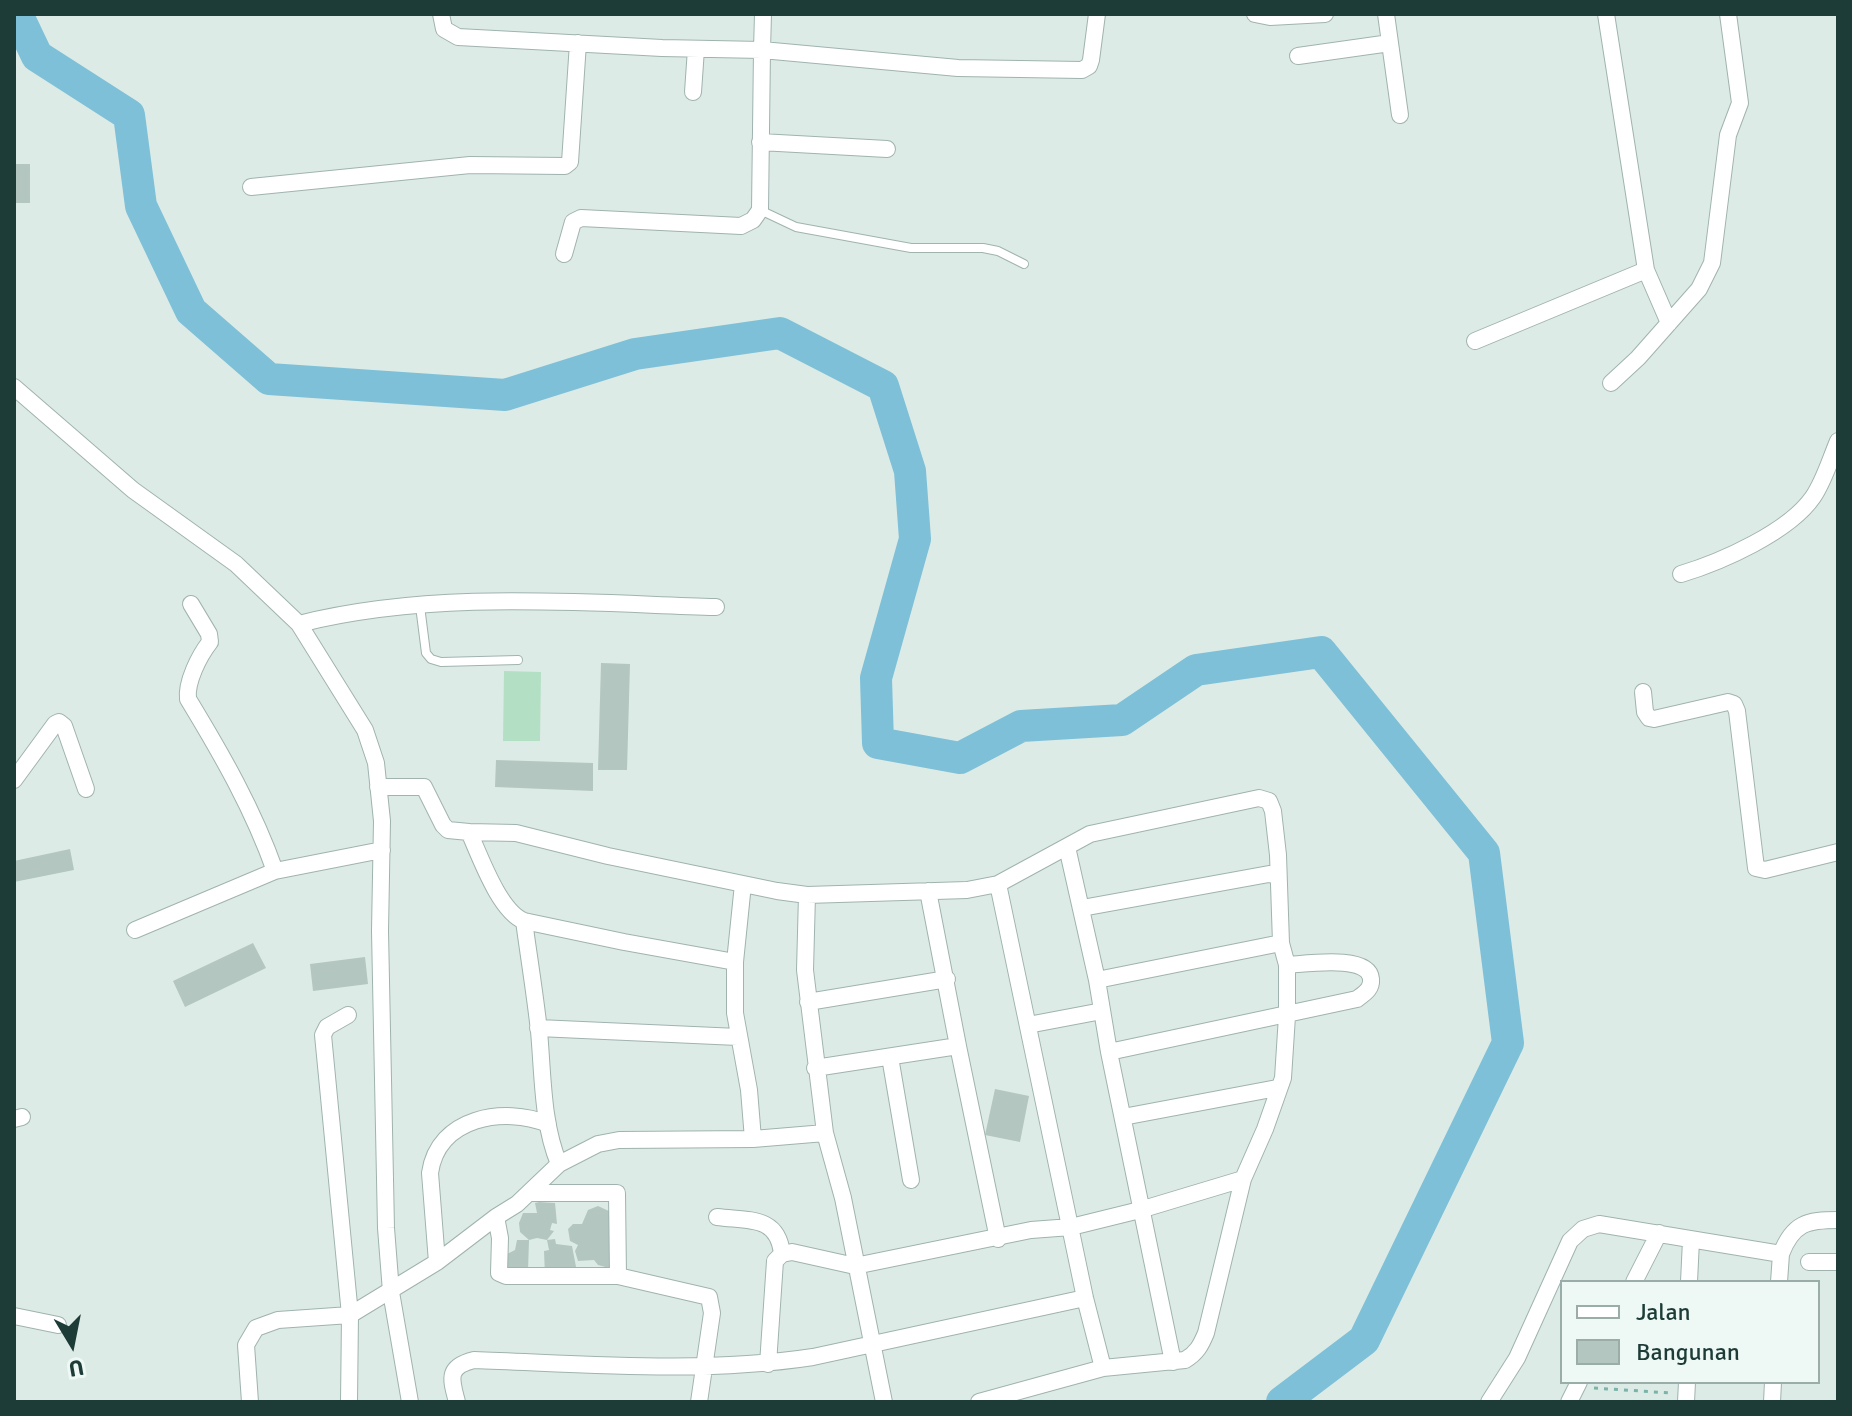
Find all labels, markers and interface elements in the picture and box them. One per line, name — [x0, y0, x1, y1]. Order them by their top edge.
legend — [1560, 1280, 1820, 1384]
text: Jalan — [1636, 1297, 1691, 1327]
north arrow — [32, 1304, 112, 1384]
text: Bangunan — [1636, 1337, 1740, 1367]
text: U — [67, 1354, 86, 1383]

